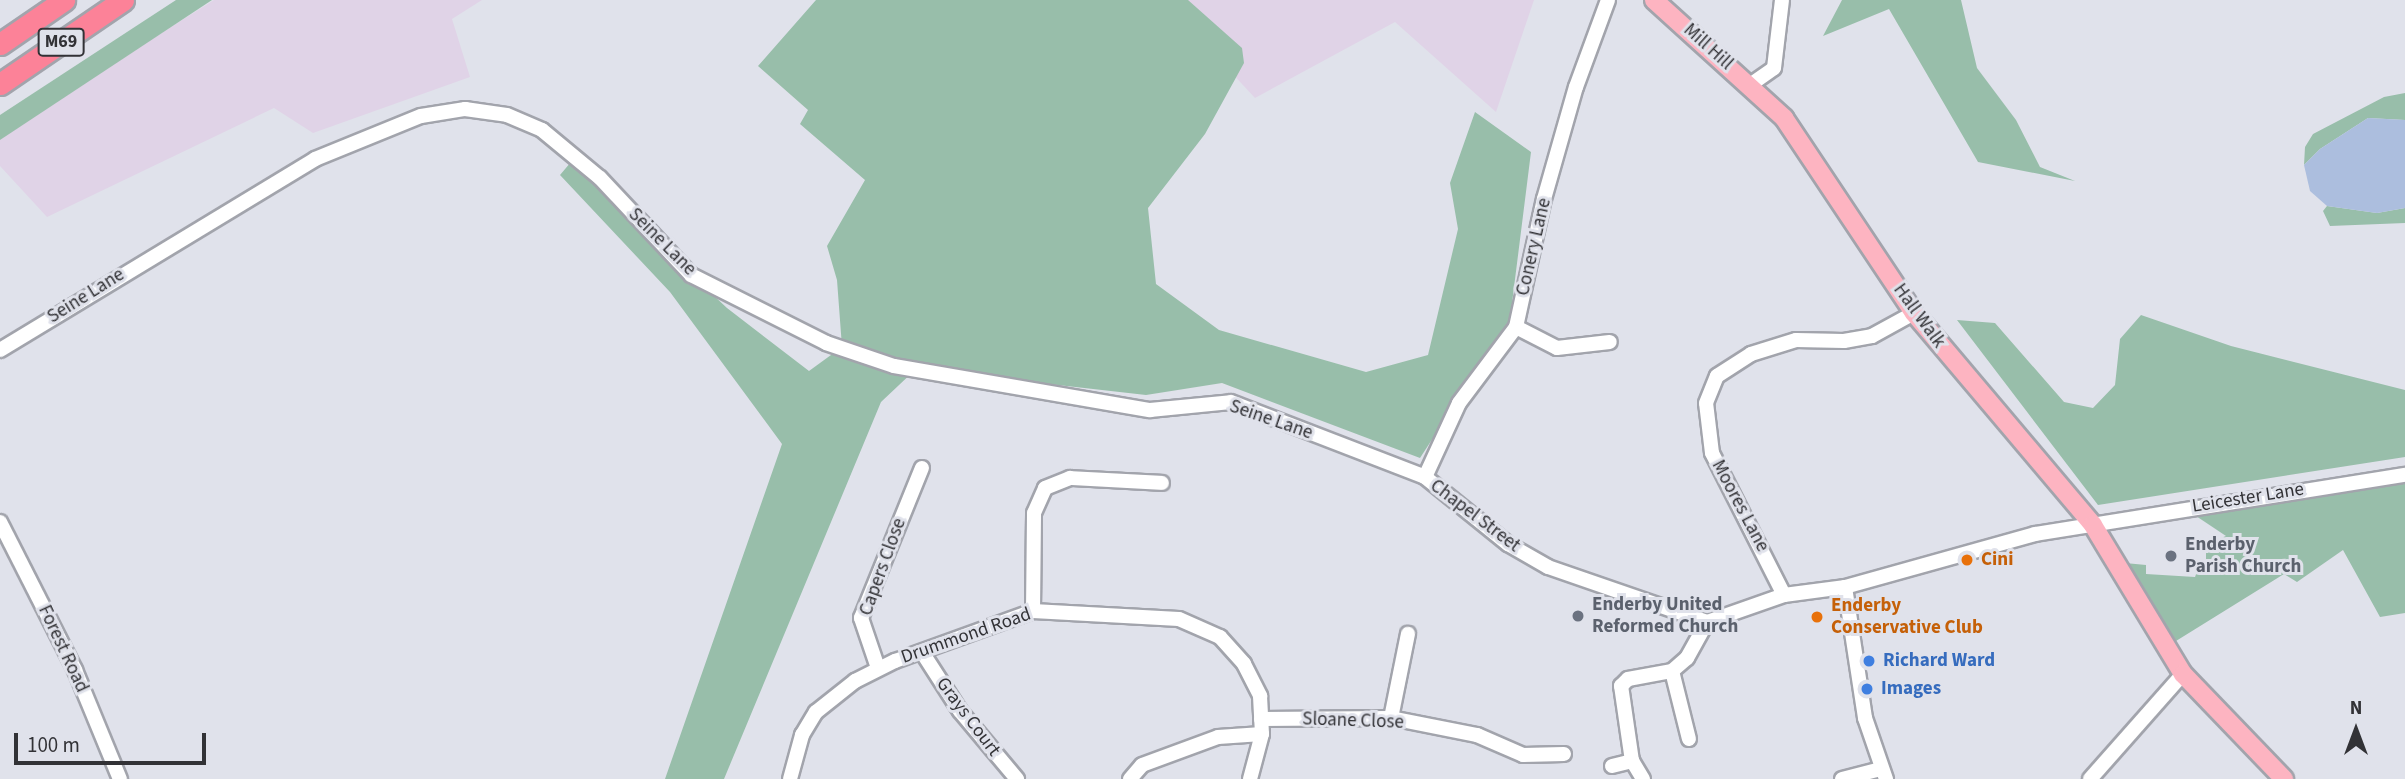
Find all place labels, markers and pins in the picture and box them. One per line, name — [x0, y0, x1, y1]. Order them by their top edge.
place label: Enderby Parish Church — [2185, 534, 2301, 578]
marker: Enderby Parish Church — [2163, 548, 2179, 564]
place label: Cini — [1981, 549, 2013, 571]
marker: Cini — [1959, 552, 1975, 568]
place label: Enderby United Reformed Church — [1592, 594, 1738, 638]
place label: Enderby Conservative Club — [1831, 595, 1983, 639]
marker: Enderby United Reformed Church — [1570, 608, 1586, 624]
marker: Enderby Conservative Club — [1809, 609, 1825, 625]
place label: Richard Ward — [1883, 650, 1995, 672]
marker: Richard Ward — [1861, 653, 1877, 669]
place label: Images — [1881, 678, 1941, 700]
marker: Images — [1859, 681, 1875, 697]

